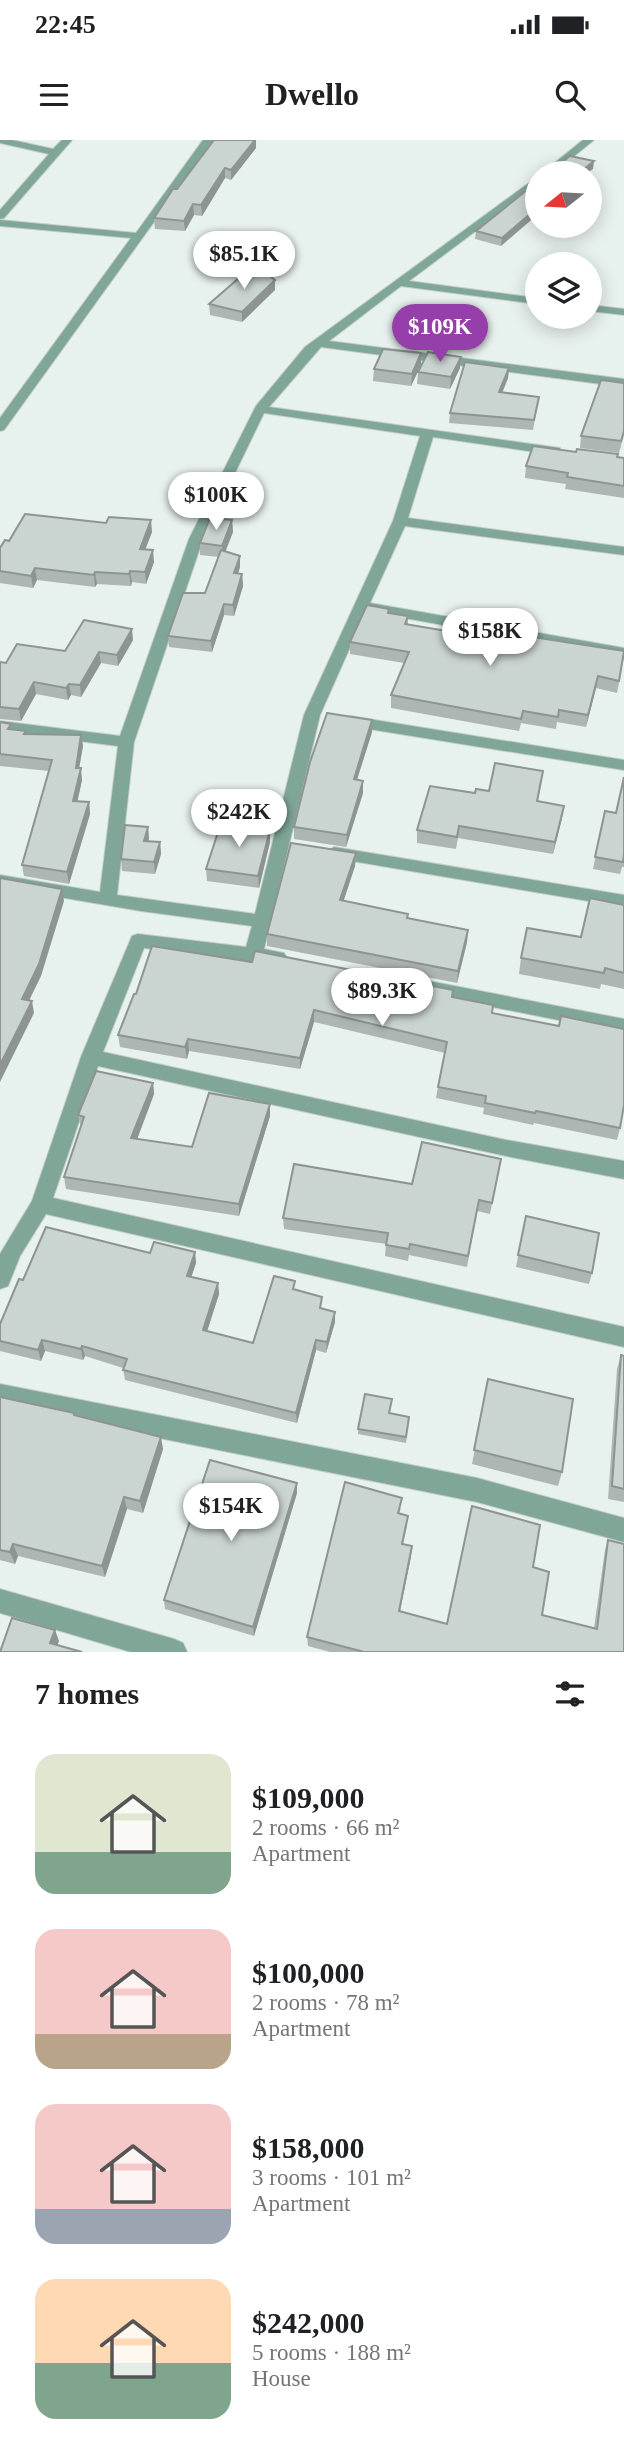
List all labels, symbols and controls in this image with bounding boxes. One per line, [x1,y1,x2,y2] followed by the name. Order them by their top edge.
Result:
[35,10,96,39] text: 22:45
[35,76,73,114] icon: menu
[265,76,359,112] text: Dwello
[551,76,589,114] icon: search
[525,161,602,238] north arrow
[525,161,602,329] map controls
[187,232,301,291] pin: $85.1K
[209,241,279,266] text: $85.1K
[525,252,602,329] button: layers
[391,304,489,364] pin: $109K
[408,314,472,339] text: $109K
[167,472,265,532] pin: $100K
[184,482,248,507] text: $100K
[441,608,539,668] pin: $158K
[458,618,522,643] text: $158K
[190,790,288,849] pin: $242K
[207,799,271,824] text: $242K
[325,968,439,1028] pin: $89.3K
[347,978,417,1003] text: $89.3K
[182,1484,280,1543] pin: $154K
[199,1493,263,1518] text: $154K
[551,1675,589,1713] icon: filters
[35,1677,139,1710] text: 7 homes
[252,1781,365,1814] text: $109,000
[91,1782,175,1866] icon: home
[252,1815,399,1840] text: 2 rooms · 66 m²
[252,1841,350,1866] text: Apartment
[252,1956,365,1989] text: $100,000
[91,1957,175,2041] icon: home
[252,1990,399,2015] text: 2 rooms · 78 m²
[252,2016,350,2041] text: Apartment
[252,2131,365,2164] text: $158,000
[91,2132,175,2216] icon: home
[252,2165,411,2190] text: 3 rooms · 101 m²
[252,2191,350,2216] text: Apartment
[252,2306,365,2339] text: $242,000
[91,2307,175,2391] icon: home
[252,2340,411,2365] text: 5 rooms · 188 m²
[252,2366,311,2391] text: House

